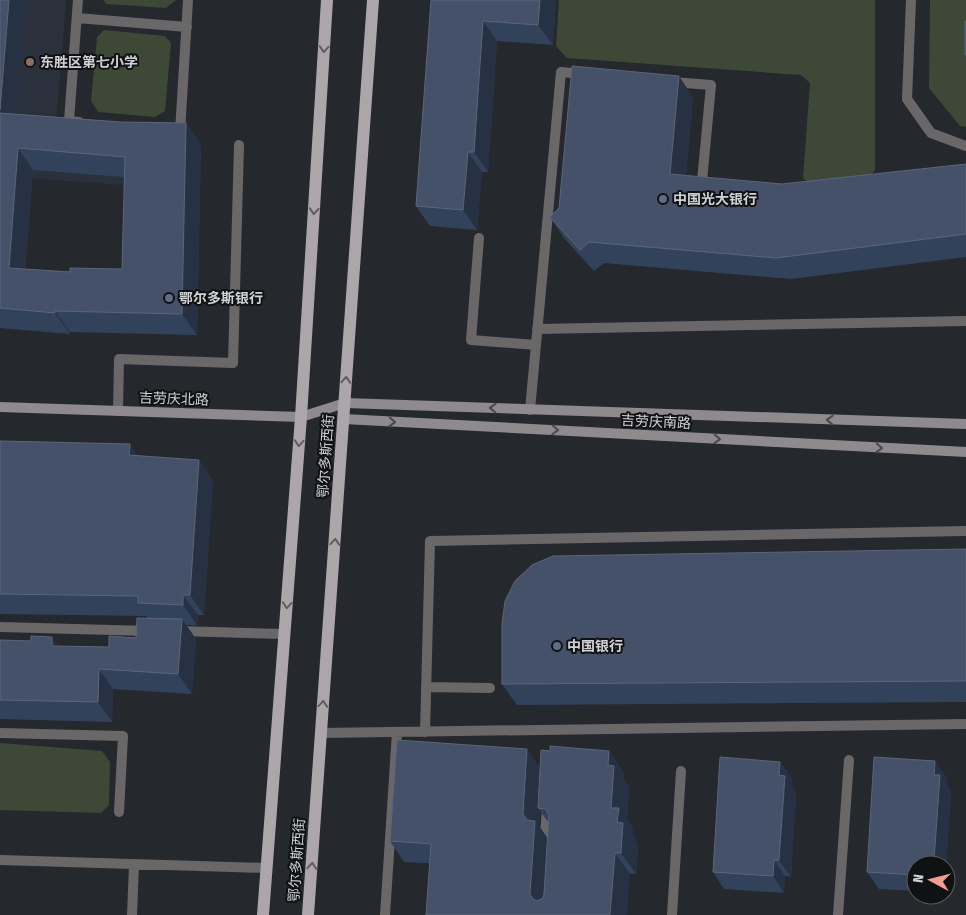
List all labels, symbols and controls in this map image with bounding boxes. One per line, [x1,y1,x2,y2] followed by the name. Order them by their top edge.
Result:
[319,45,330,53] one-way arrow
[40,54,138,71] place label: 东胜区第七小学
[24,56,36,68] marker: 东胜区第七小学
[673,191,757,208] place label: 中国光大银行
[657,193,669,205] marker: 中国光大银行
[308,207,319,215] one-way arrow
[179,290,263,307] place label: 鄂尔多斯银行
[163,292,175,304] marker: 鄂尔多斯银行
[341,376,352,384] one-way arrow
[139,389,209,409] street label: 吉劳庆北路
[488,403,496,414] one-way arrow
[621,412,691,432] street label: 吉劳庆南路
[315,414,337,498] street label: 鄂尔多斯西街
[826,414,834,425] one-way arrow
[389,416,397,427] one-way arrow
[551,425,559,436] one-way arrow
[714,434,721,444] one-way arrow
[293,439,304,447] one-way arrow
[875,442,883,453] one-way arrow
[329,538,340,546] one-way arrow
[281,601,292,609] one-way arrow
[567,638,623,655] place label: 中国银行
[551,640,563,652] marker: 中国银行
[318,700,329,708] one-way arrow
[286,818,308,902] street label: 鄂尔多斯西街
[906,855,956,905] north arrow
[306,862,317,870] one-way arrow
[910,873,928,884] text: N

